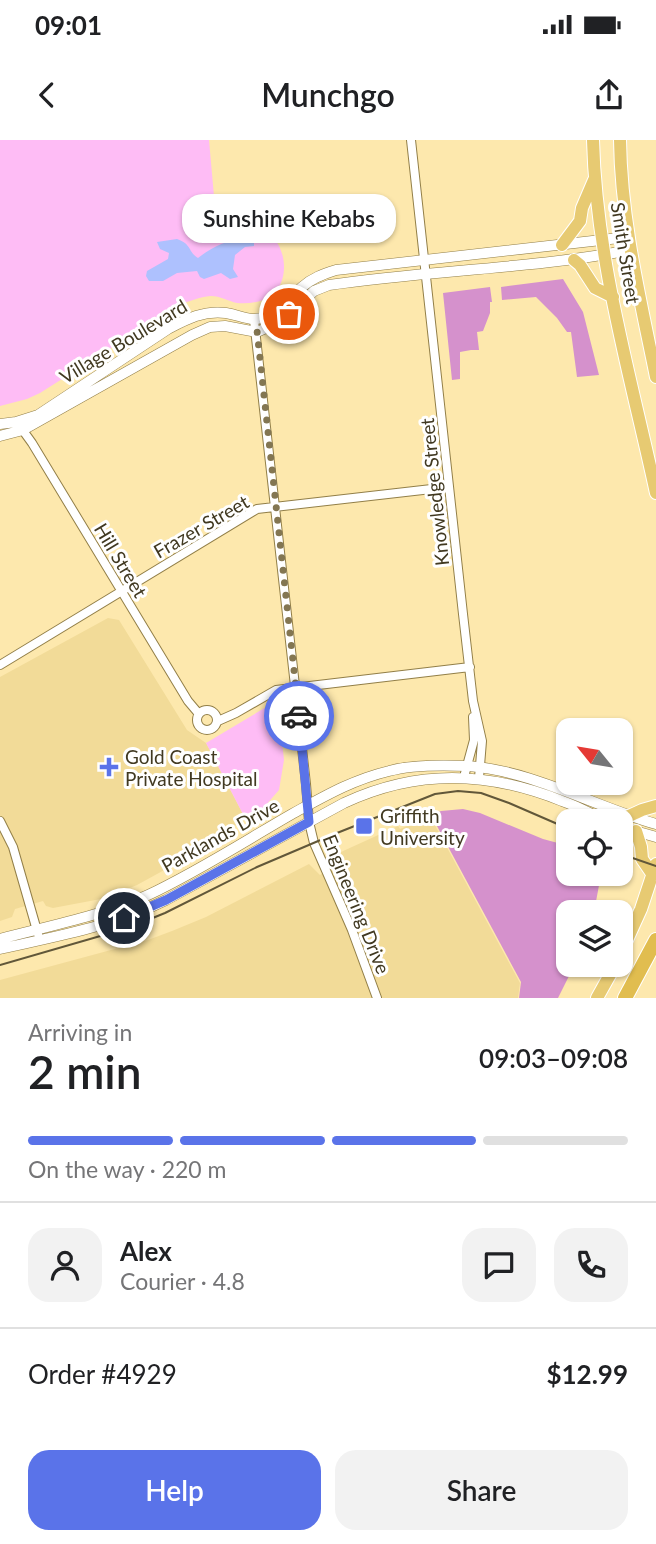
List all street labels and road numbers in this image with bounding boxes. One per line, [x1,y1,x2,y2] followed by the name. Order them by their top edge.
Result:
[607,201,645,306] street label: Smith Street
[55,294,191,388] street label: Village Boulevard
[415,417,453,567] street label: Knowledge Street
[149,489,253,562] street label: Frazer Street
[90,519,152,602] street label: Hill Street
[157,793,283,877] street label: Parklands Drive
[319,831,395,977] street label: Engineering Drive

